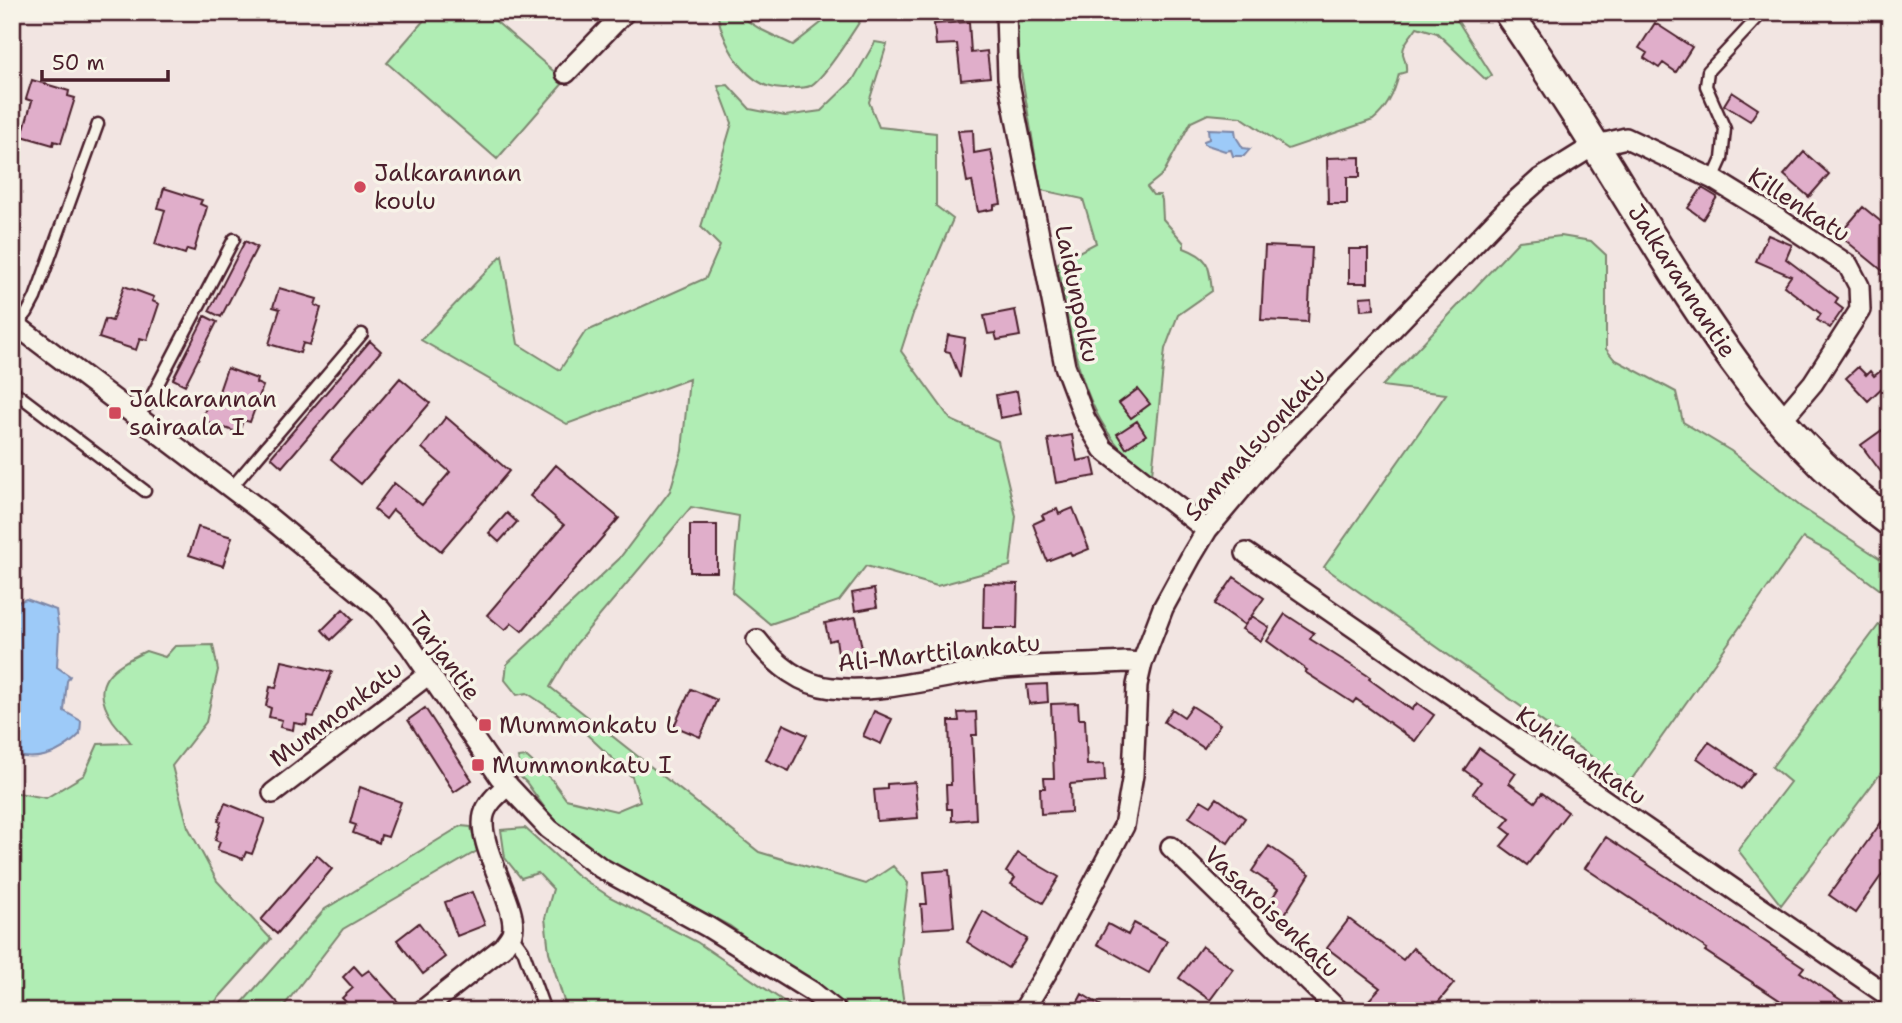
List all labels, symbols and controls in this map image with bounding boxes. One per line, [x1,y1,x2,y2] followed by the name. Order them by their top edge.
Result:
[42,38,168,82] scale bar
[52,49,105,77] text: 50 m
[374,157,522,217] place label: Jalkarannan koulu
[1742,160,1856,250] street label: Killenkatu
[352,179,368,195] marker: Jalkarannan koulu
[1620,198,1744,364] street label: Jalkarannantie
[1047,222,1107,366] street label: Laidunpolku
[1177,360,1333,528] street label: Sammalsuonkatu
[129,383,277,443] place label: Jalkarannan sairaala I
[107,405,123,421] marker: Jalkarannan sairaala I
[402,605,488,707] street label: Tarjantie
[836,626,1042,680] street label: Ali-Marttilankatu
[263,654,409,774] street label: Mummonkatu
[1509,699,1653,813] street label: Kuhilaankatu
[499,709,679,741] place label: Mummonkatu L
[477,717,493,733] marker: Mummonkatu L
[492,749,672,781] place label: Mummonkatu I
[470,757,486,773] marker: Mummonkatu I
[1197,839,1347,985] street label: Vasaroisenkatu

